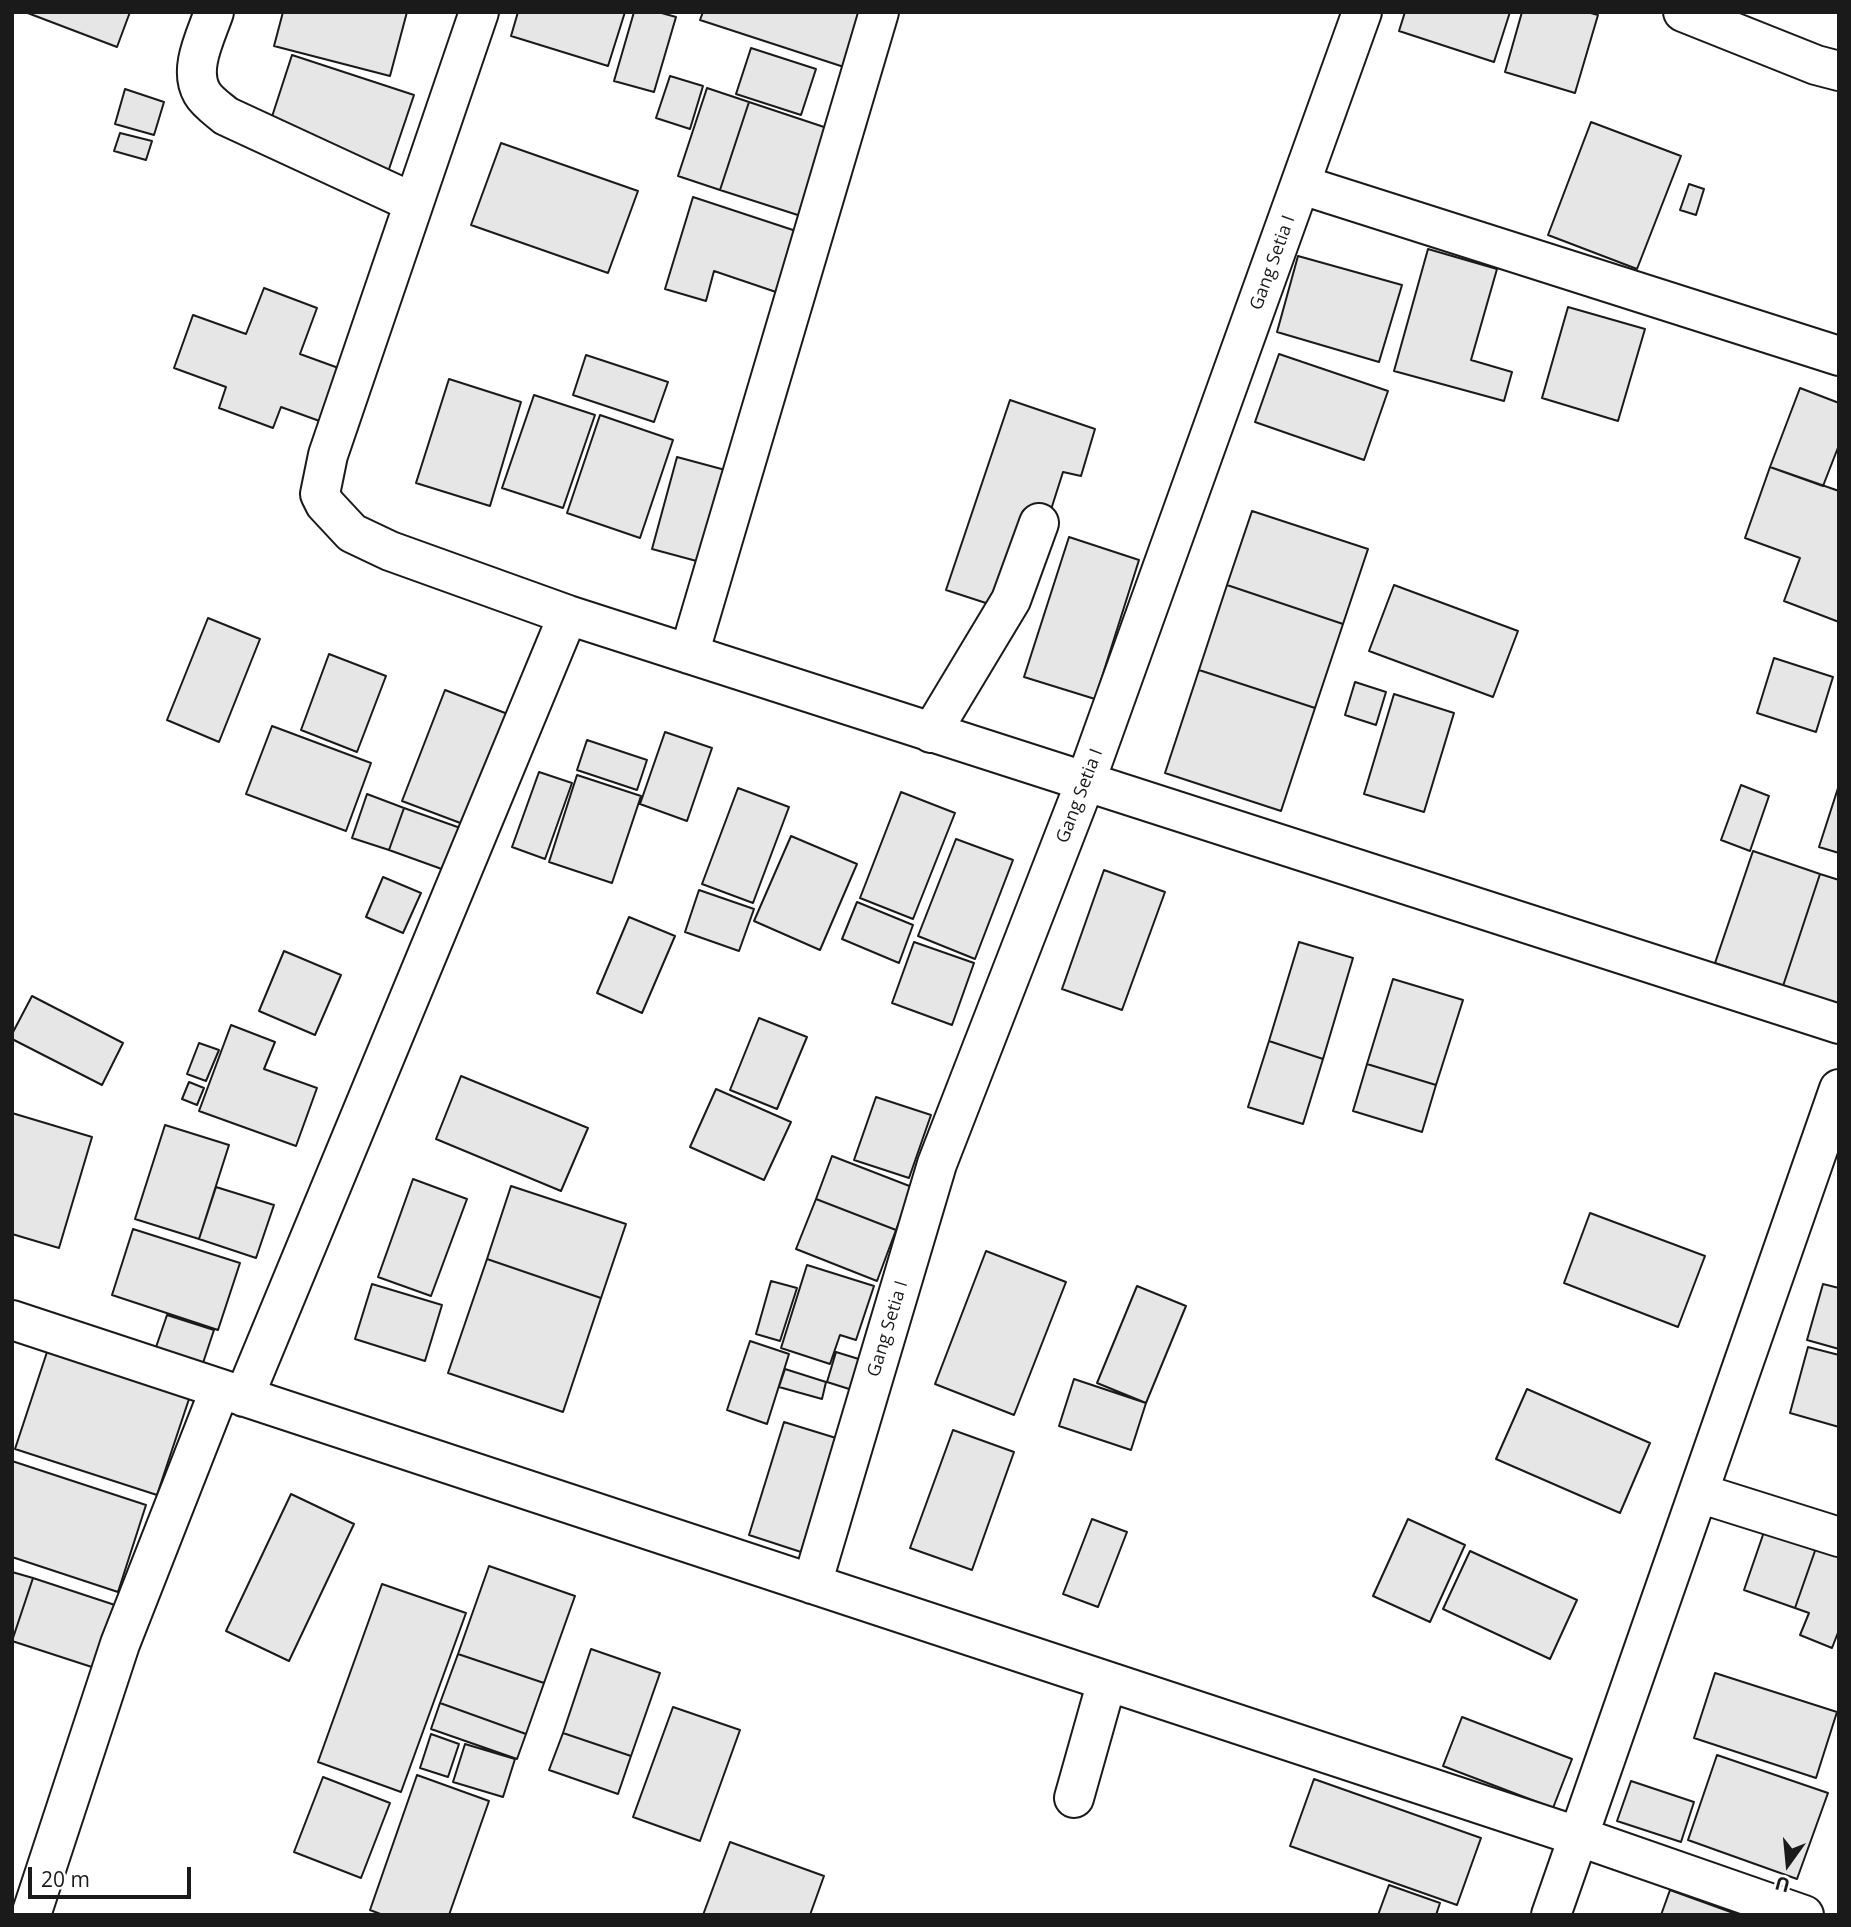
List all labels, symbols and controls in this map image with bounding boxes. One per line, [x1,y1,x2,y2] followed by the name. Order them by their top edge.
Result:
[1246,213,1300,313] street label: Gang Setia I
[1052,746,1108,846] street label: Gang Setia I
[863,1278,913,1380] street label: Gang Setia I
[1753,1829,1823,1899] north arrow
[32,1854,194,1898] scale bar
[41,1865,90,1893] text: 20 m
[1772,1870,1793,1899] text: U

